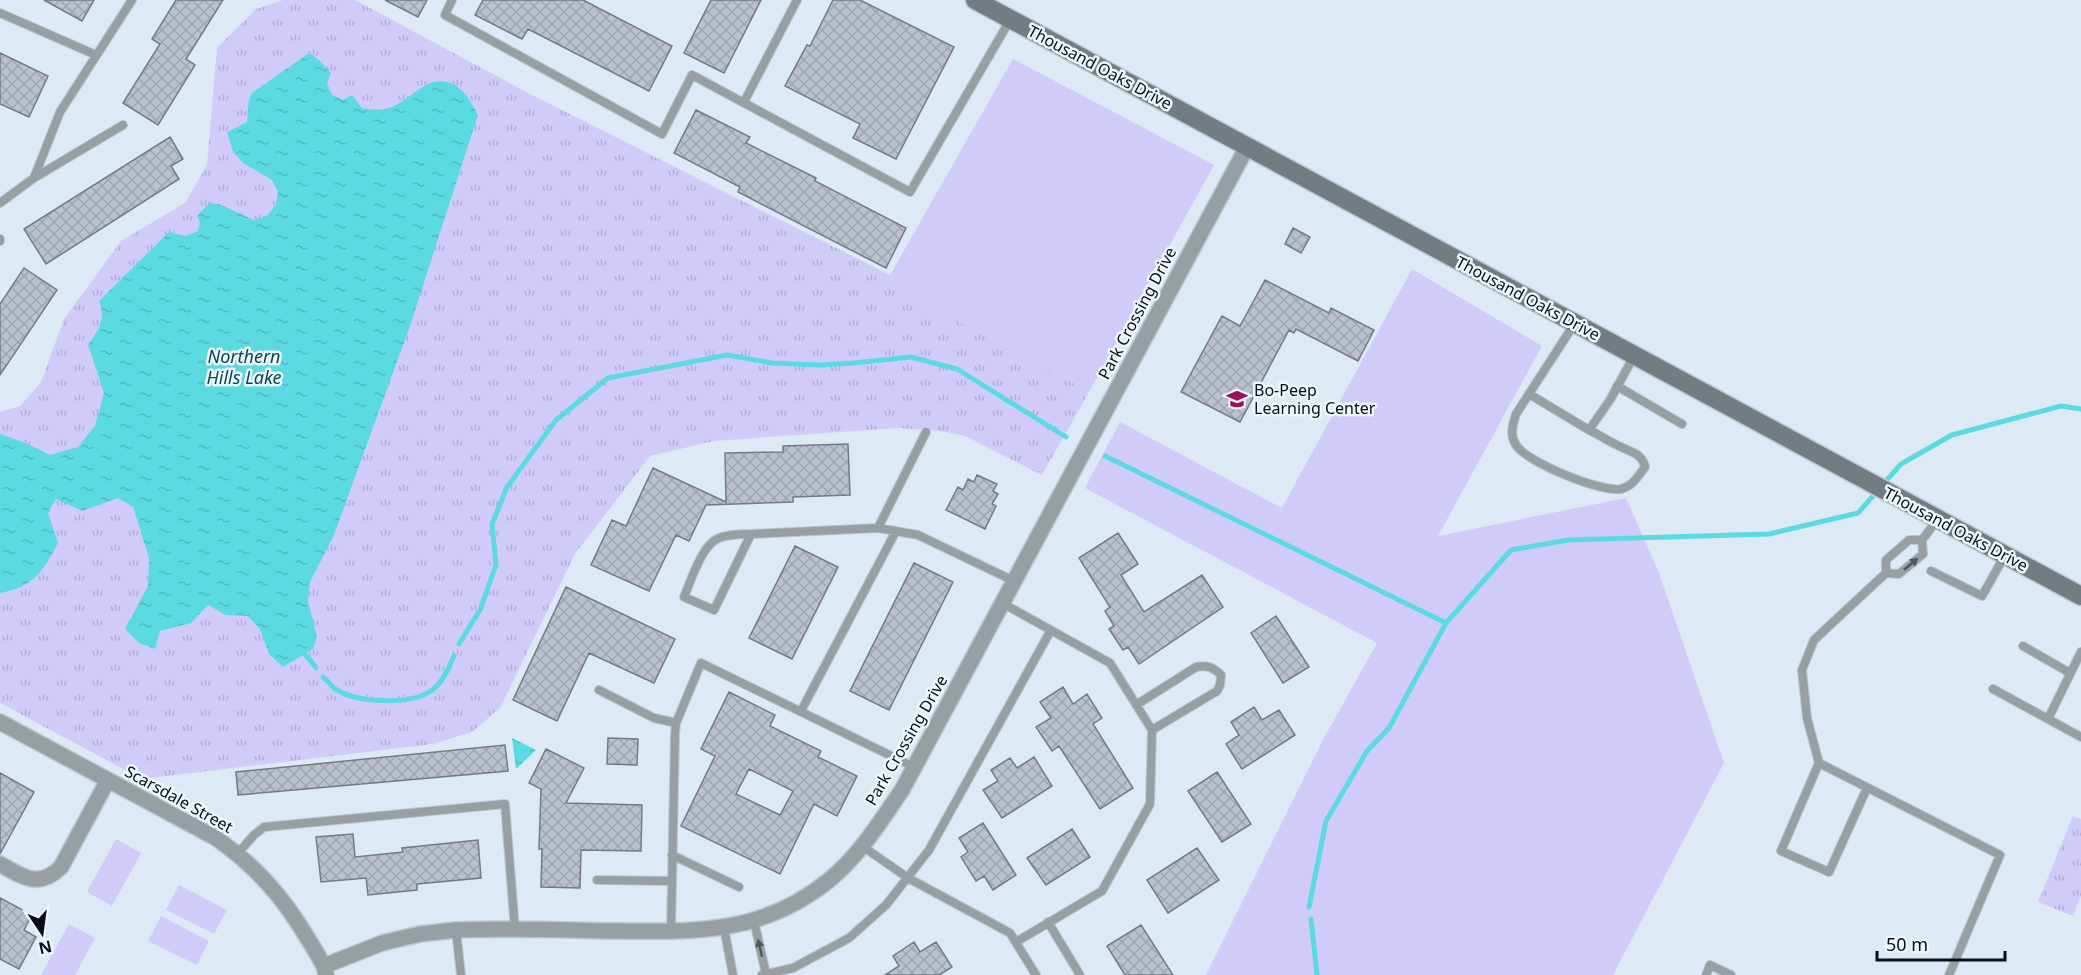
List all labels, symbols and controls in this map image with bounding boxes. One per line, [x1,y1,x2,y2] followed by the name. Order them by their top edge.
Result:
[1024,20,1176,114] street label: Thousand Oaks Drive
[1093,243,1181,383] street label: Park Crossing Drive
[1452,251,1604,345] street label: Thousand Oaks Drive
[207,344,282,389] water label: Northern Hills Lake
[1254,379,1376,419] place label: Bo-Peep Learning Center
[1225,387,1249,411] school or university icon: Bo-Peep Learning Center
[1880,482,2032,576] street label: Thousand Oaks Drive
[1904,558,1919,570] one-way arrow
[860,671,952,809] street label: Park Crossing Drive
[121,760,237,838] street label: Scarsdale Street
[12,903,72,963] north arrow
[1877,924,2004,962] scale bar
[1886,932,1928,956] text: 50 m
[37,935,54,960] text: N
[754,938,764,957] one-way arrow

